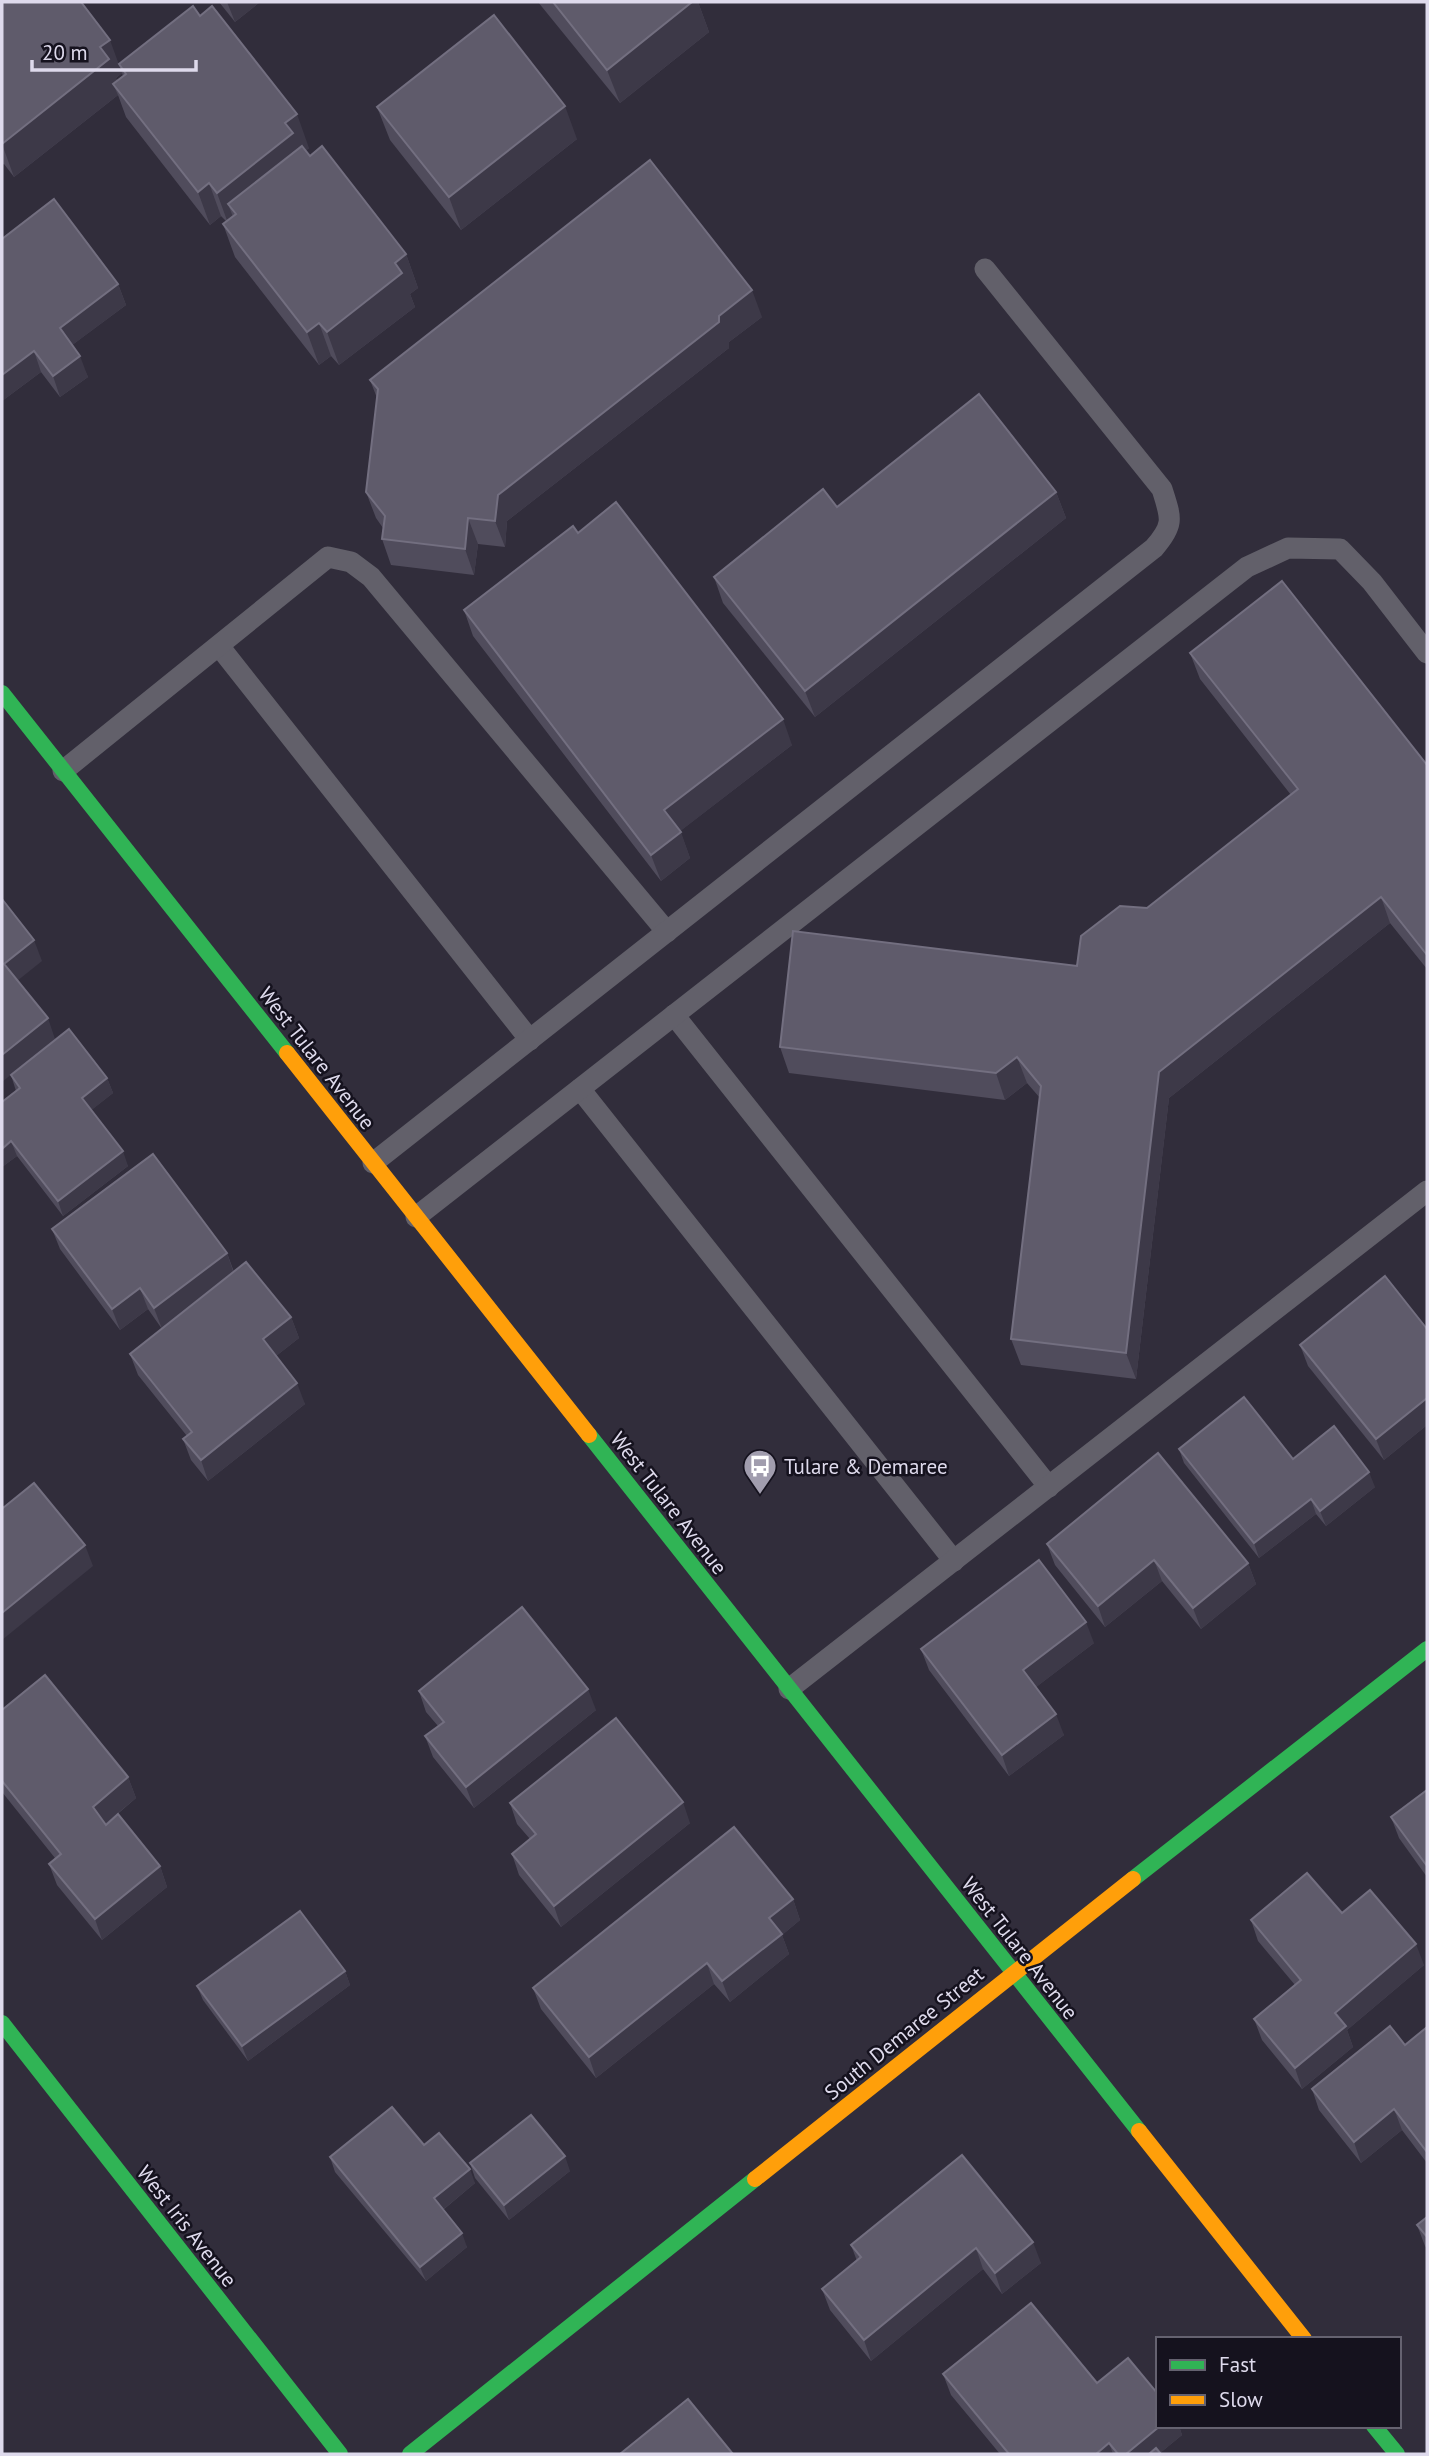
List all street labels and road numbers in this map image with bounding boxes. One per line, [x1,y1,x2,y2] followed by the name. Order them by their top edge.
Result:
[253,981,381,1135] street label: West Tulare Avenue
[605,1426,733,1580] street label: West Tulare Avenue
[956,1871,1084,2025] street label: West Tulare Avenue
[819,1960,989,2106] street label: South Demaree Street
[131,2160,243,2292] street label: West Iris Avenue

